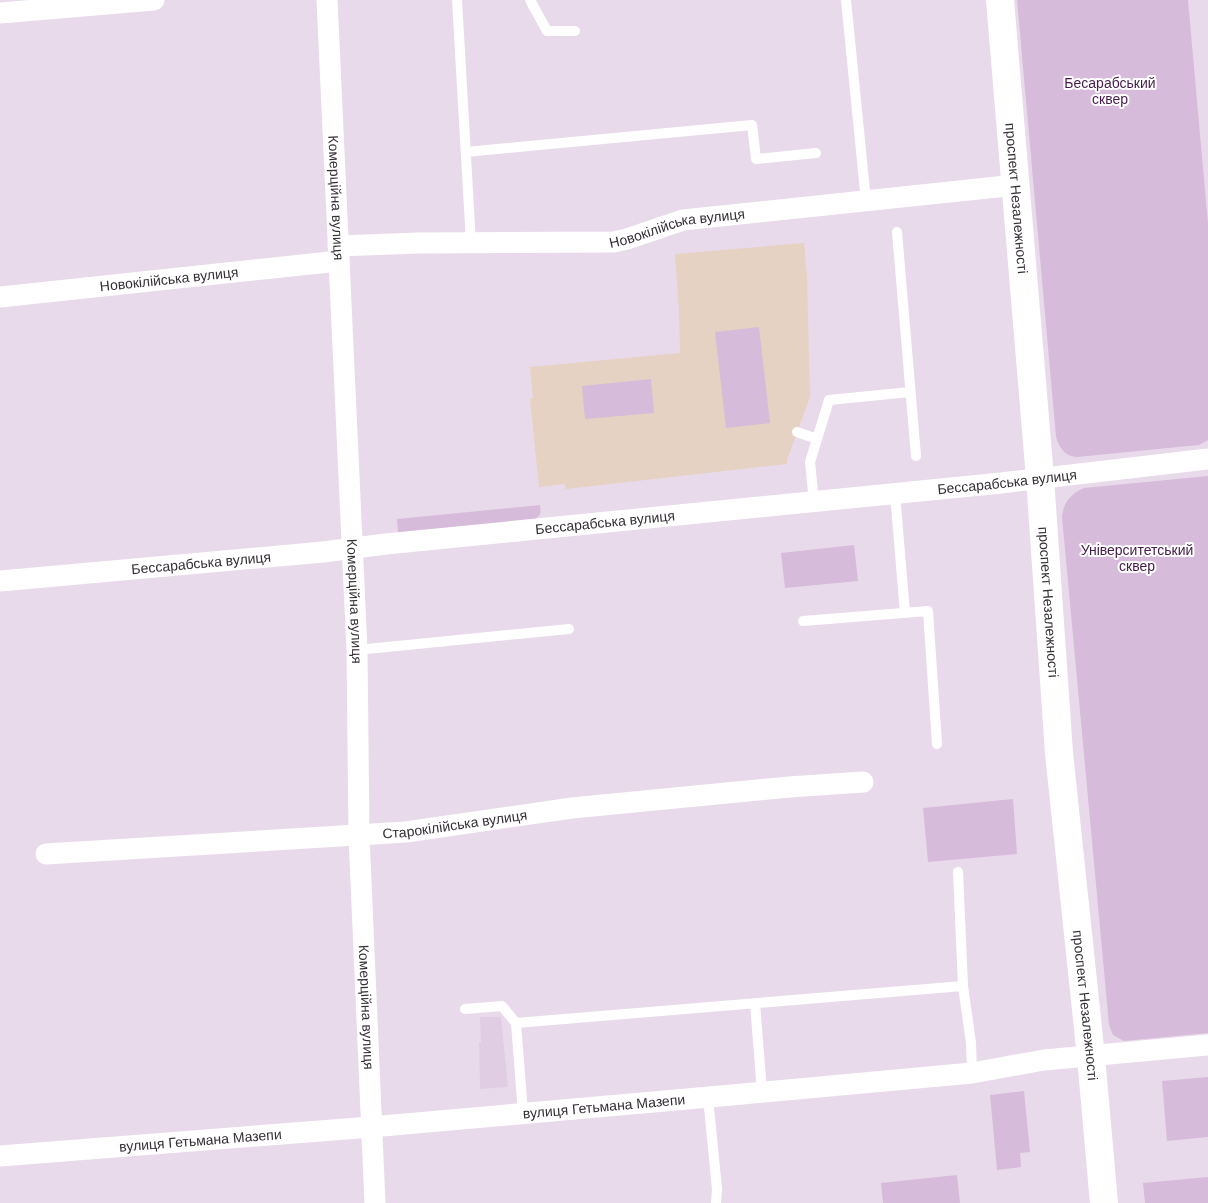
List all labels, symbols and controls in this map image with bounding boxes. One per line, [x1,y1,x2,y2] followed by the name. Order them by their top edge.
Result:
[1064,75,1156,107] park label: Бесарабський сквер
[1002,122,1031,274] street label: проспект Незалежності
[325,135,347,261] street label: Комерційна вулиця
[608,206,746,251] street label: Новокілійська вулиця
[99,264,239,294] street label: Новокілійська вулиця
[937,466,1078,497] street label: Бессарабська вулиця
[535,507,676,537] street label: Бессарабська вулиця
[1035,526,1062,678] street label: проспект Незалежності
[344,539,365,664] street label: Комерційна вулиця
[1081,542,1193,574] park label: Університетський сквер
[131,549,272,577] street label: Бессарабська вулиця
[382,807,528,841] street label: Старокілійська вулиця
[1070,929,1101,1081] street label: проспект Незалежності
[356,944,377,1070] street label: Комерційна вулиця
[522,1091,686,1122] street label: вулиця Гетьмана Мазепи
[119,1126,282,1155] street label: вулиця Гетьмана Мазепи

